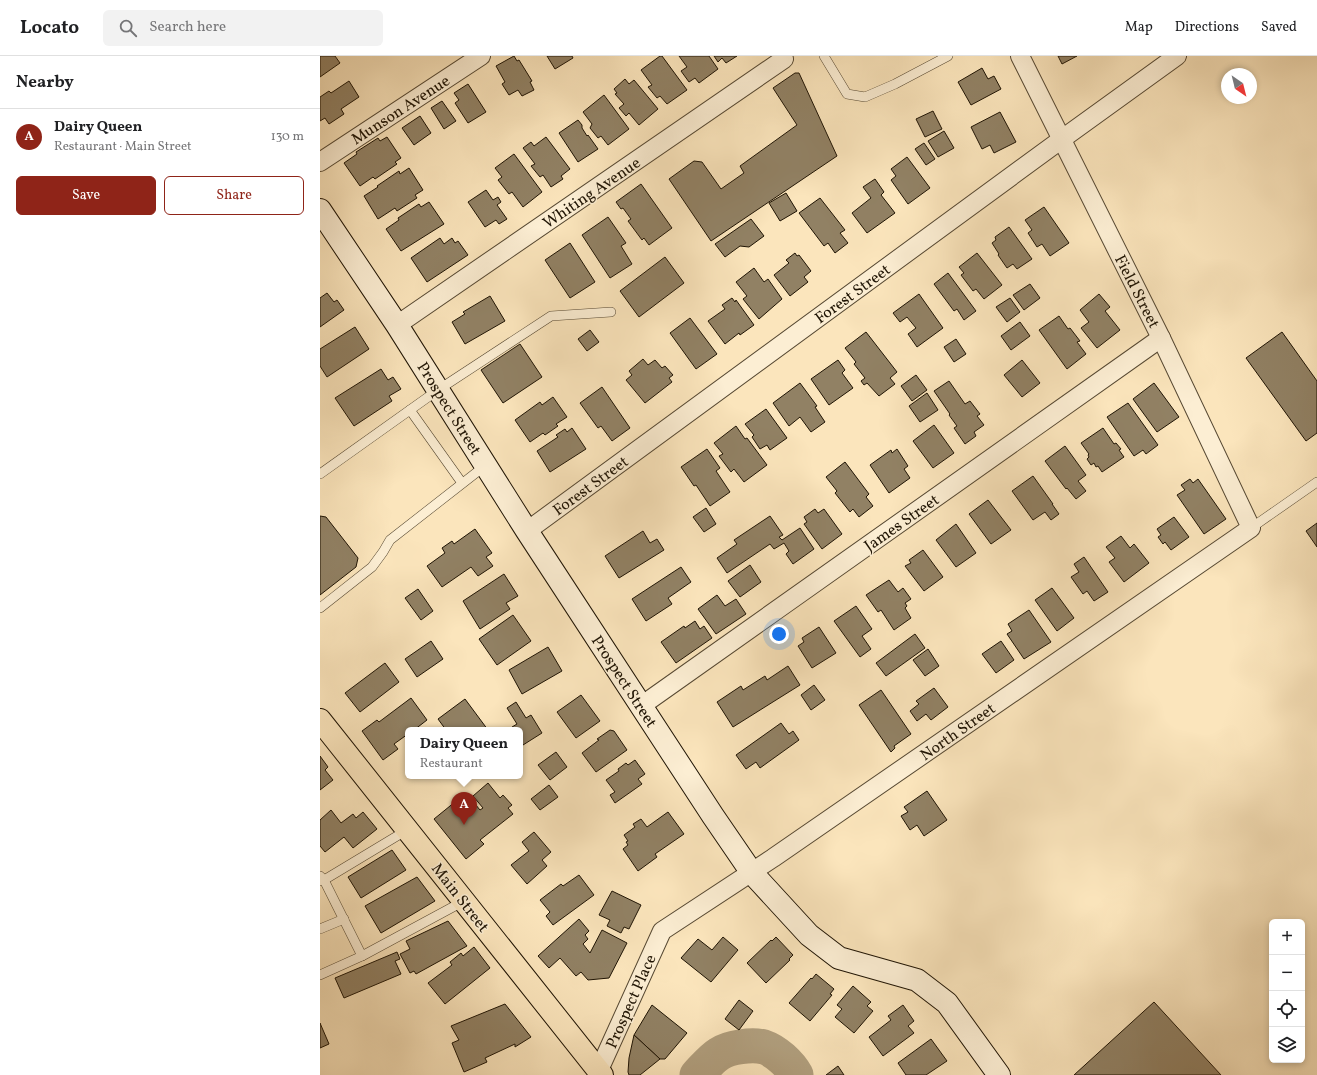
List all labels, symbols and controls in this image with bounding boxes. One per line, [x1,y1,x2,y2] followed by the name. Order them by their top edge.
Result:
[103,10,383,46] search box
[20,15,79,41] text: Locato
[117,17,139,39] icon: search
[149,17,226,38] text: Search here
[1125,18,1153,37] text: Map
[1175,18,1239,37] text: Directions
[1261,18,1297,37] text: Saved
[1221,68,1257,104] north arrow
[16,71,74,94] text: Nearby
[347,71,455,151] street label: Munson Avenue
[54,117,142,138] text: Dairy Queen
[24,128,34,146] text: A
[271,128,304,146] text: 130 m
[54,138,192,156] text: Restaurant · Main Street
[539,153,645,235] street label: Whiting Avenue
[16,176,156,215] button: Save
[164,176,304,215] button: Share
[1108,251,1164,333] street label: Field Street
[811,259,896,330] street label: Forest Street
[411,358,486,460] street label: Prospect Street
[549,451,634,522] street label: Forest Street
[860,489,944,558] street label: James Street
[769,624,789,644] your location
[585,632,662,733] street label: Prospect Street
[916,698,1001,767] street label: North Street
[405,727,523,779] popup
[420,734,508,755] text: Dairy Queen
[420,755,483,773] text: Restaurant
[451,792,477,825] pin: A
[425,859,494,938] street label: Main Street
[1269,919,1305,1063] map controls
[1269,919,1305,955] button: +
[601,951,662,1052] street label: Prospect Place
[1269,955,1305,991] button: −
[1269,991,1305,1027] button: locate
[1269,1027,1305,1063] button: layers

